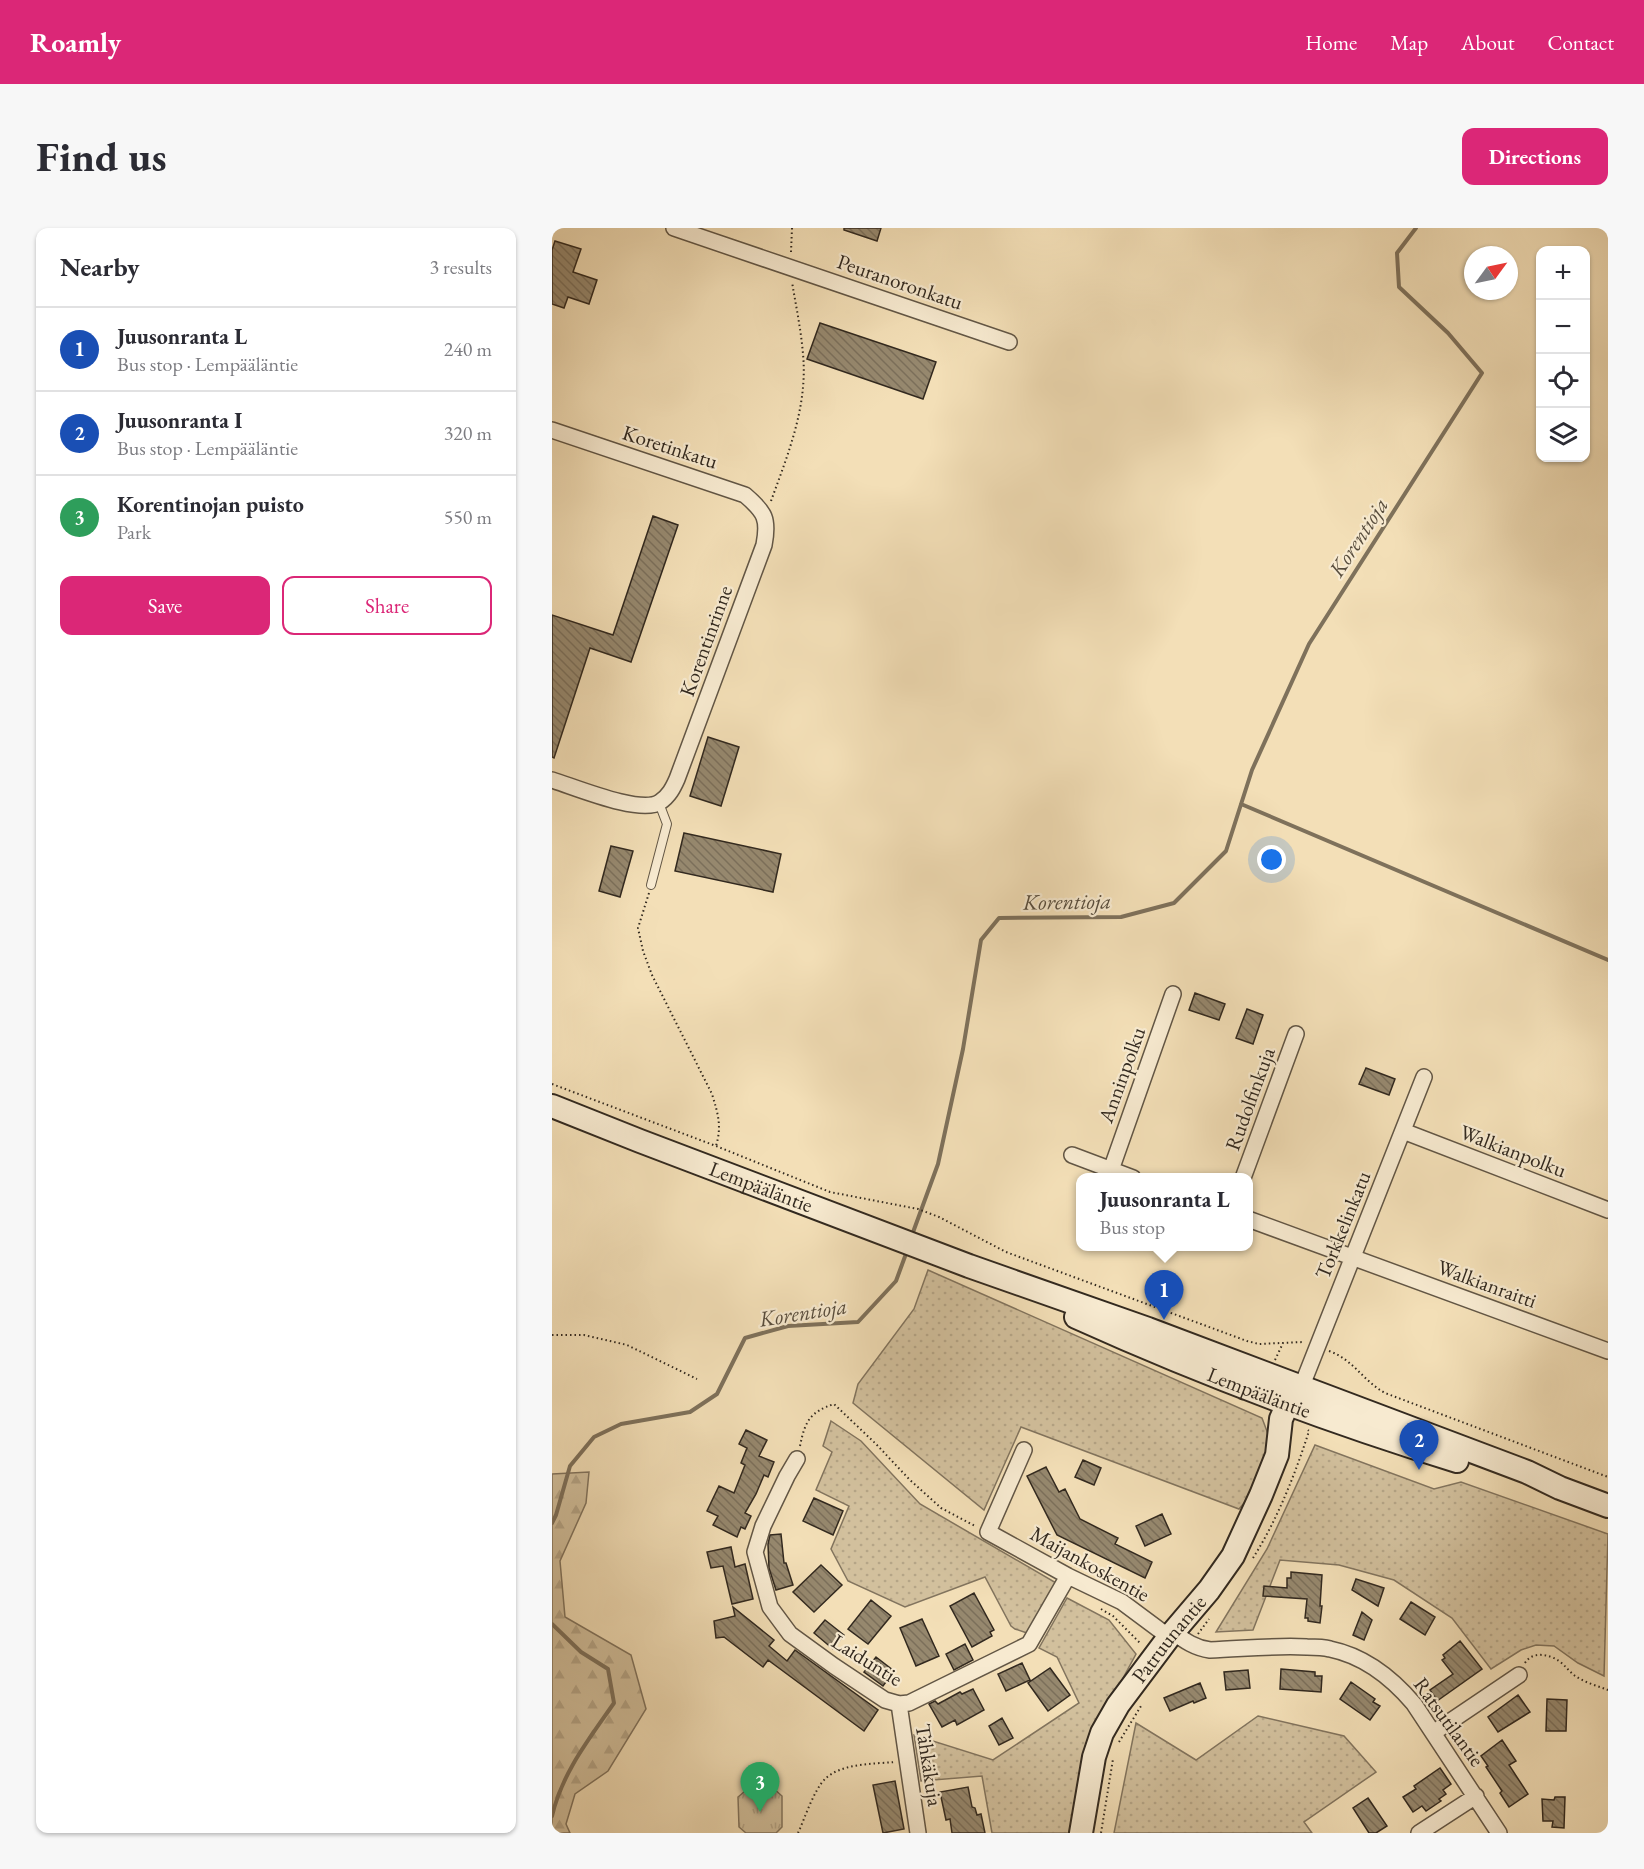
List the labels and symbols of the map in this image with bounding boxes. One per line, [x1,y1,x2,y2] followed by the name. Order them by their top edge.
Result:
[1464,246,1518,300] north arrow
[834,247,967,316] street label: Peuranoronkatu
[619,418,721,475] street label: Koretinkatu
[1322,492,1395,583] water label: Korentioja
[673,582,738,700] street label: Korentinrinne
[1257,845,1286,874] your location
[1022,886,1111,917] water label: Korentioja
[1091,1023,1151,1127] street label: Anninpolku
[1218,1043,1281,1154] street label: Rudolfinkuja
[1456,1118,1570,1183] street label: Walkianpolku
[705,1155,817,1218] street label: Lempääläntie
[1309,1167,1376,1283] street label: Torkkelinkatu
[1434,1253,1541,1314] street label: Walkianraitti
[1144,1270,1184,1320] pin: 1
[756,1291,849,1334] water label: Korentioja
[1203,1360,1315,1424] street label: Lempääläntie
[1400,1420,1438,1470] pin: 2
[1026,1520,1155,1607] street label: Maijankoskentie
[1125,1589,1212,1688] street label: Patruunantie
[827,1627,908,1692] street label: Laiduntie
[1408,1672,1491,1772] street label: Ratsutilantie
[910,1722,949,1809] street label: Tähkäkuja
[740,1762,780,1812] pin: 3

